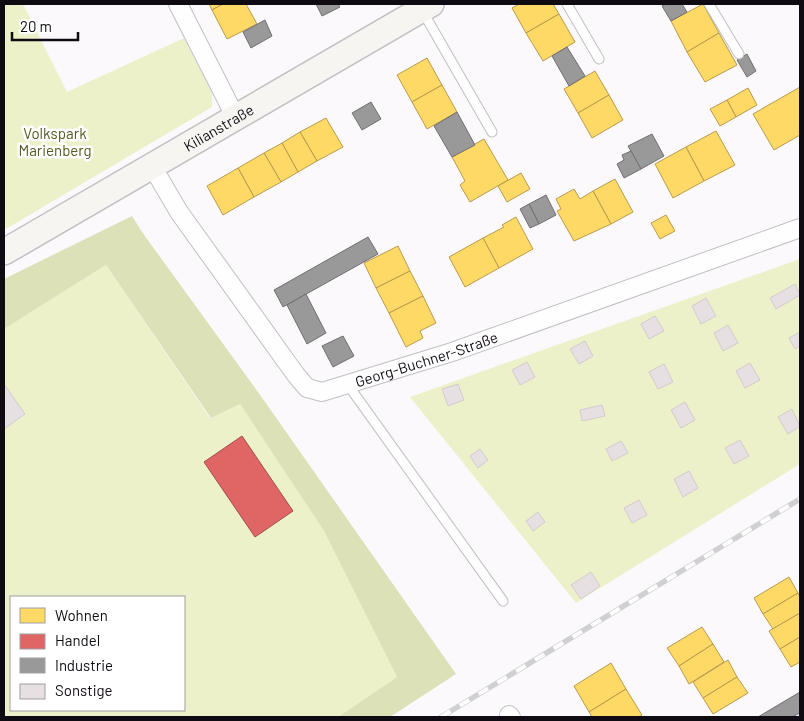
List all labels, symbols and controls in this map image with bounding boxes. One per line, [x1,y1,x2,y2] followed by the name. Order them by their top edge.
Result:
[12,10,79,42] scale bar
[20,17,52,35] text: 20 m
[180,100,257,155] street label: Kilianstraße
[18,124,92,159] park label: Volkspark Marienberg
[353,327,500,390] street label: Georg-Buchner-Straße
[10,596,185,711] legend
[55,606,108,624] text: Wohnen
[55,631,100,649] text: Handel
[55,656,113,674] text: Industrie
[55,681,113,699] text: Sonstige

